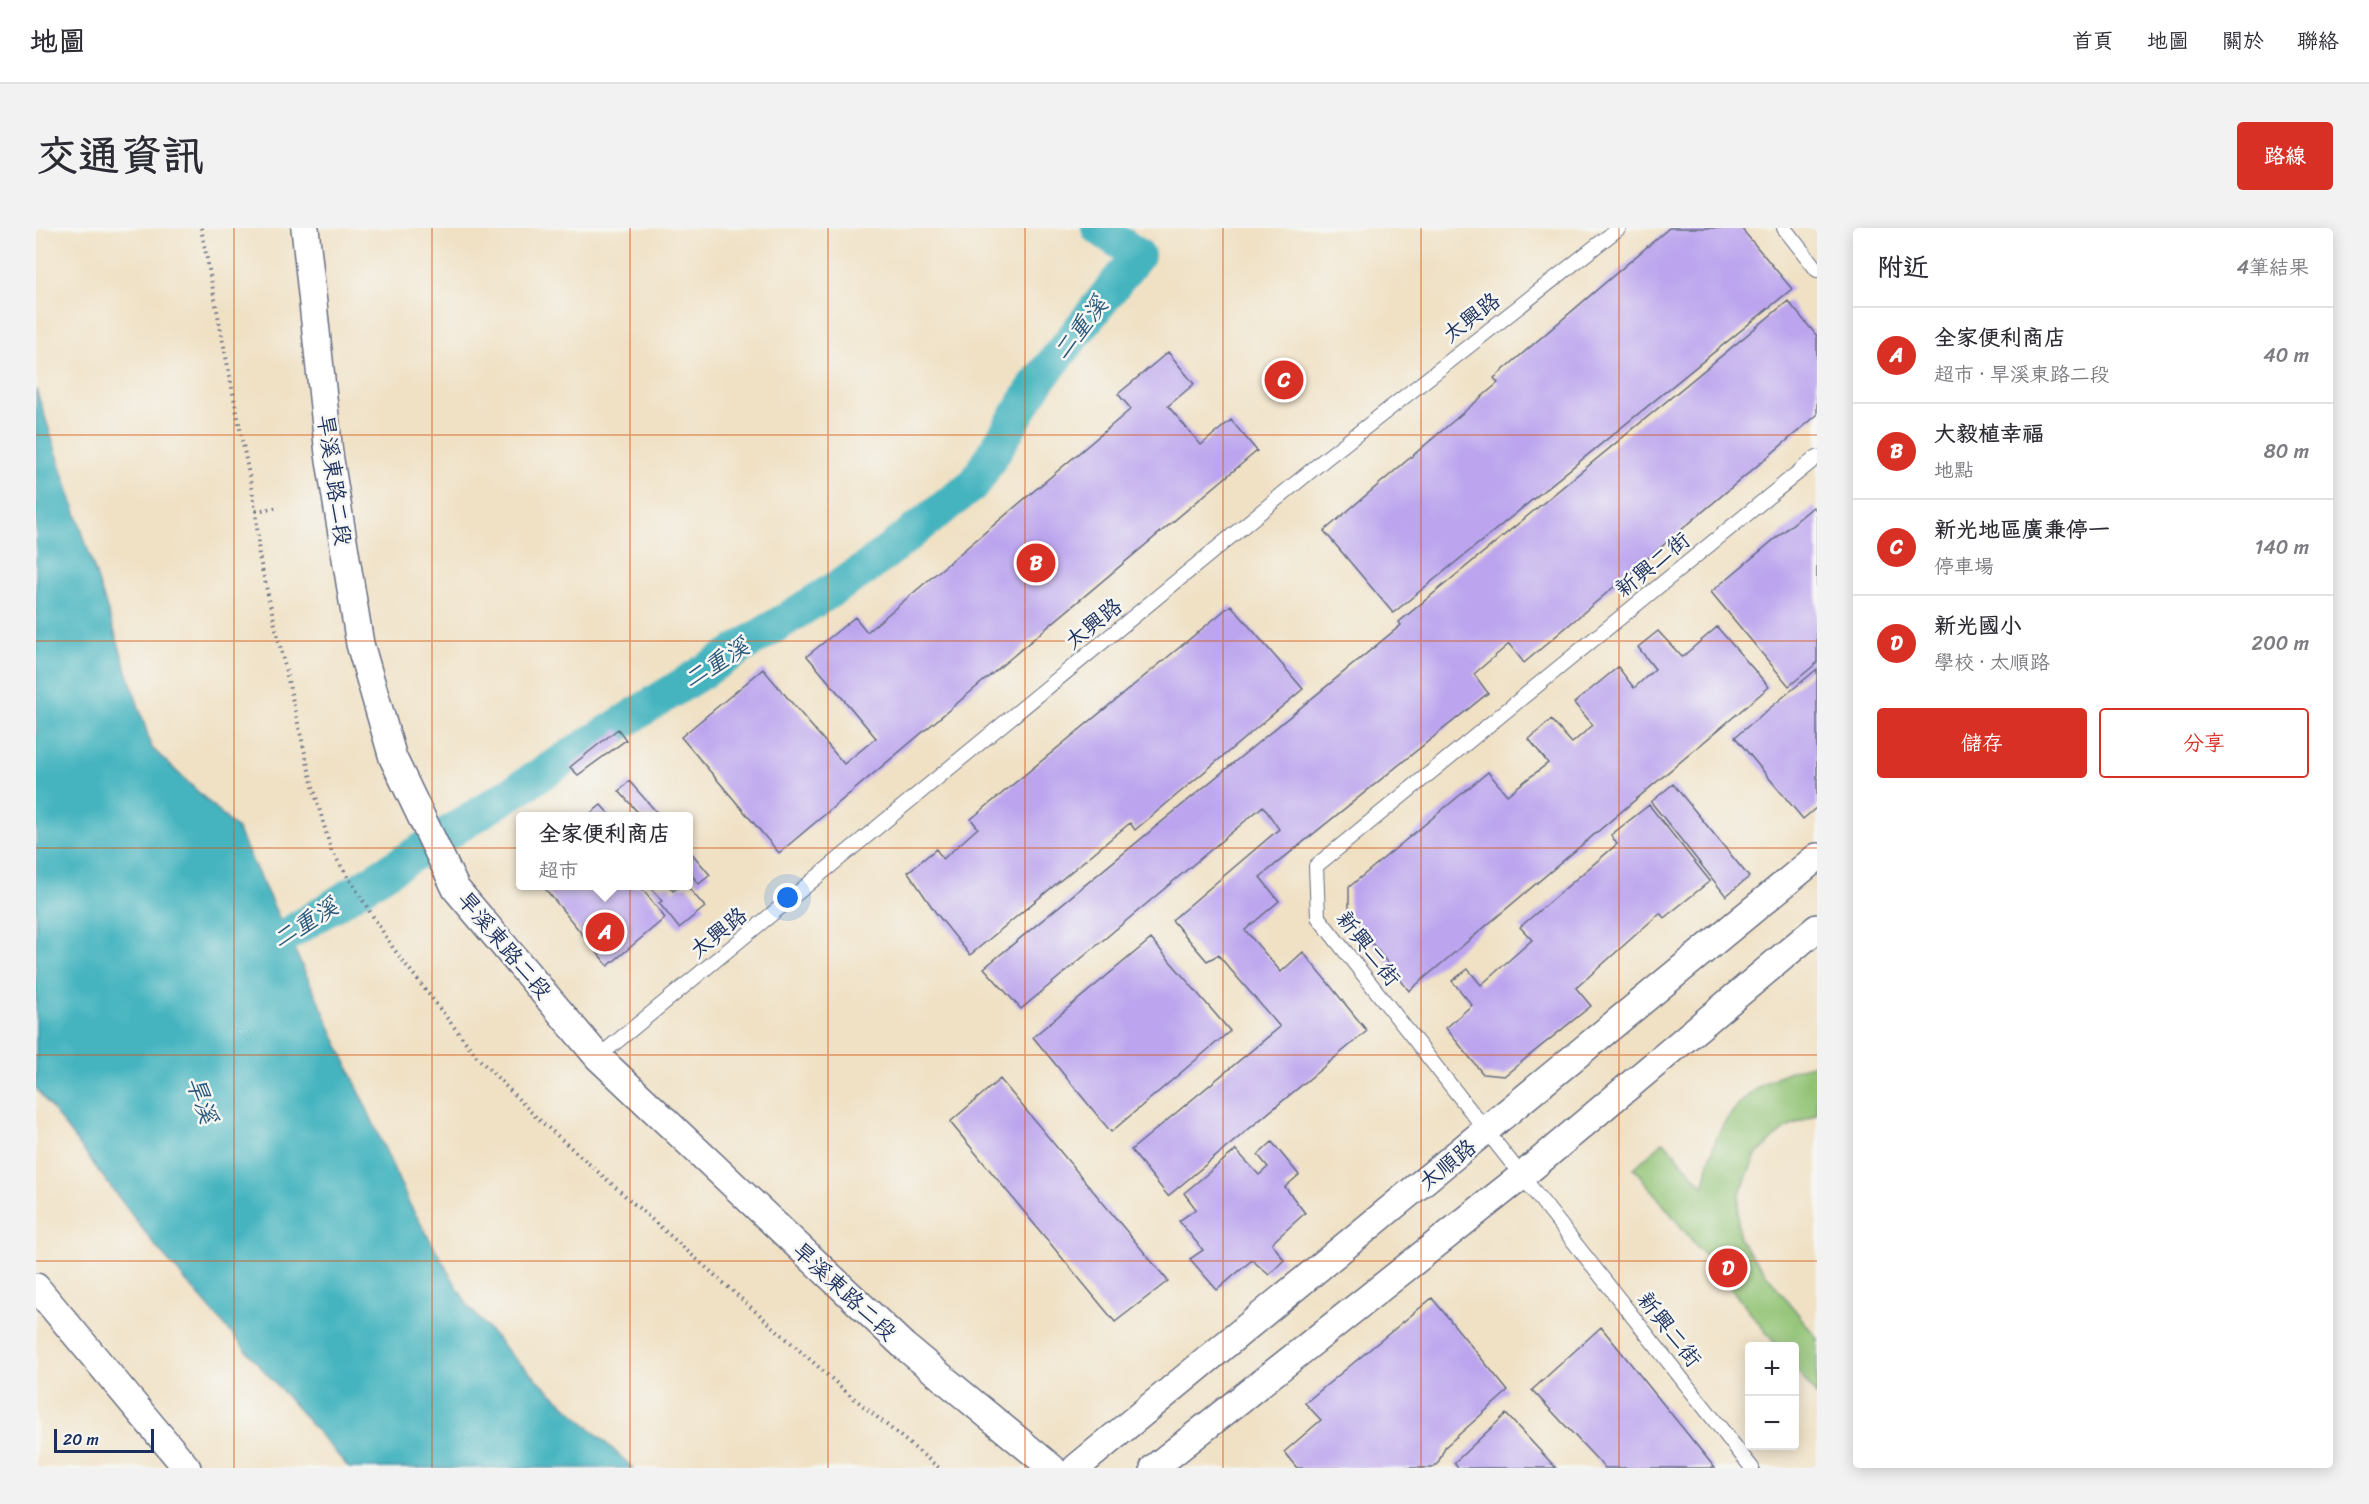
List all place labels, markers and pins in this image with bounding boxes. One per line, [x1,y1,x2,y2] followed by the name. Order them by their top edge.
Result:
[1264,358,1304,402] pin: C
[1016,540,1056,586] pin: B
[586,910,624,954] pin: A
[1708,1246,1748,1290] pin: D

